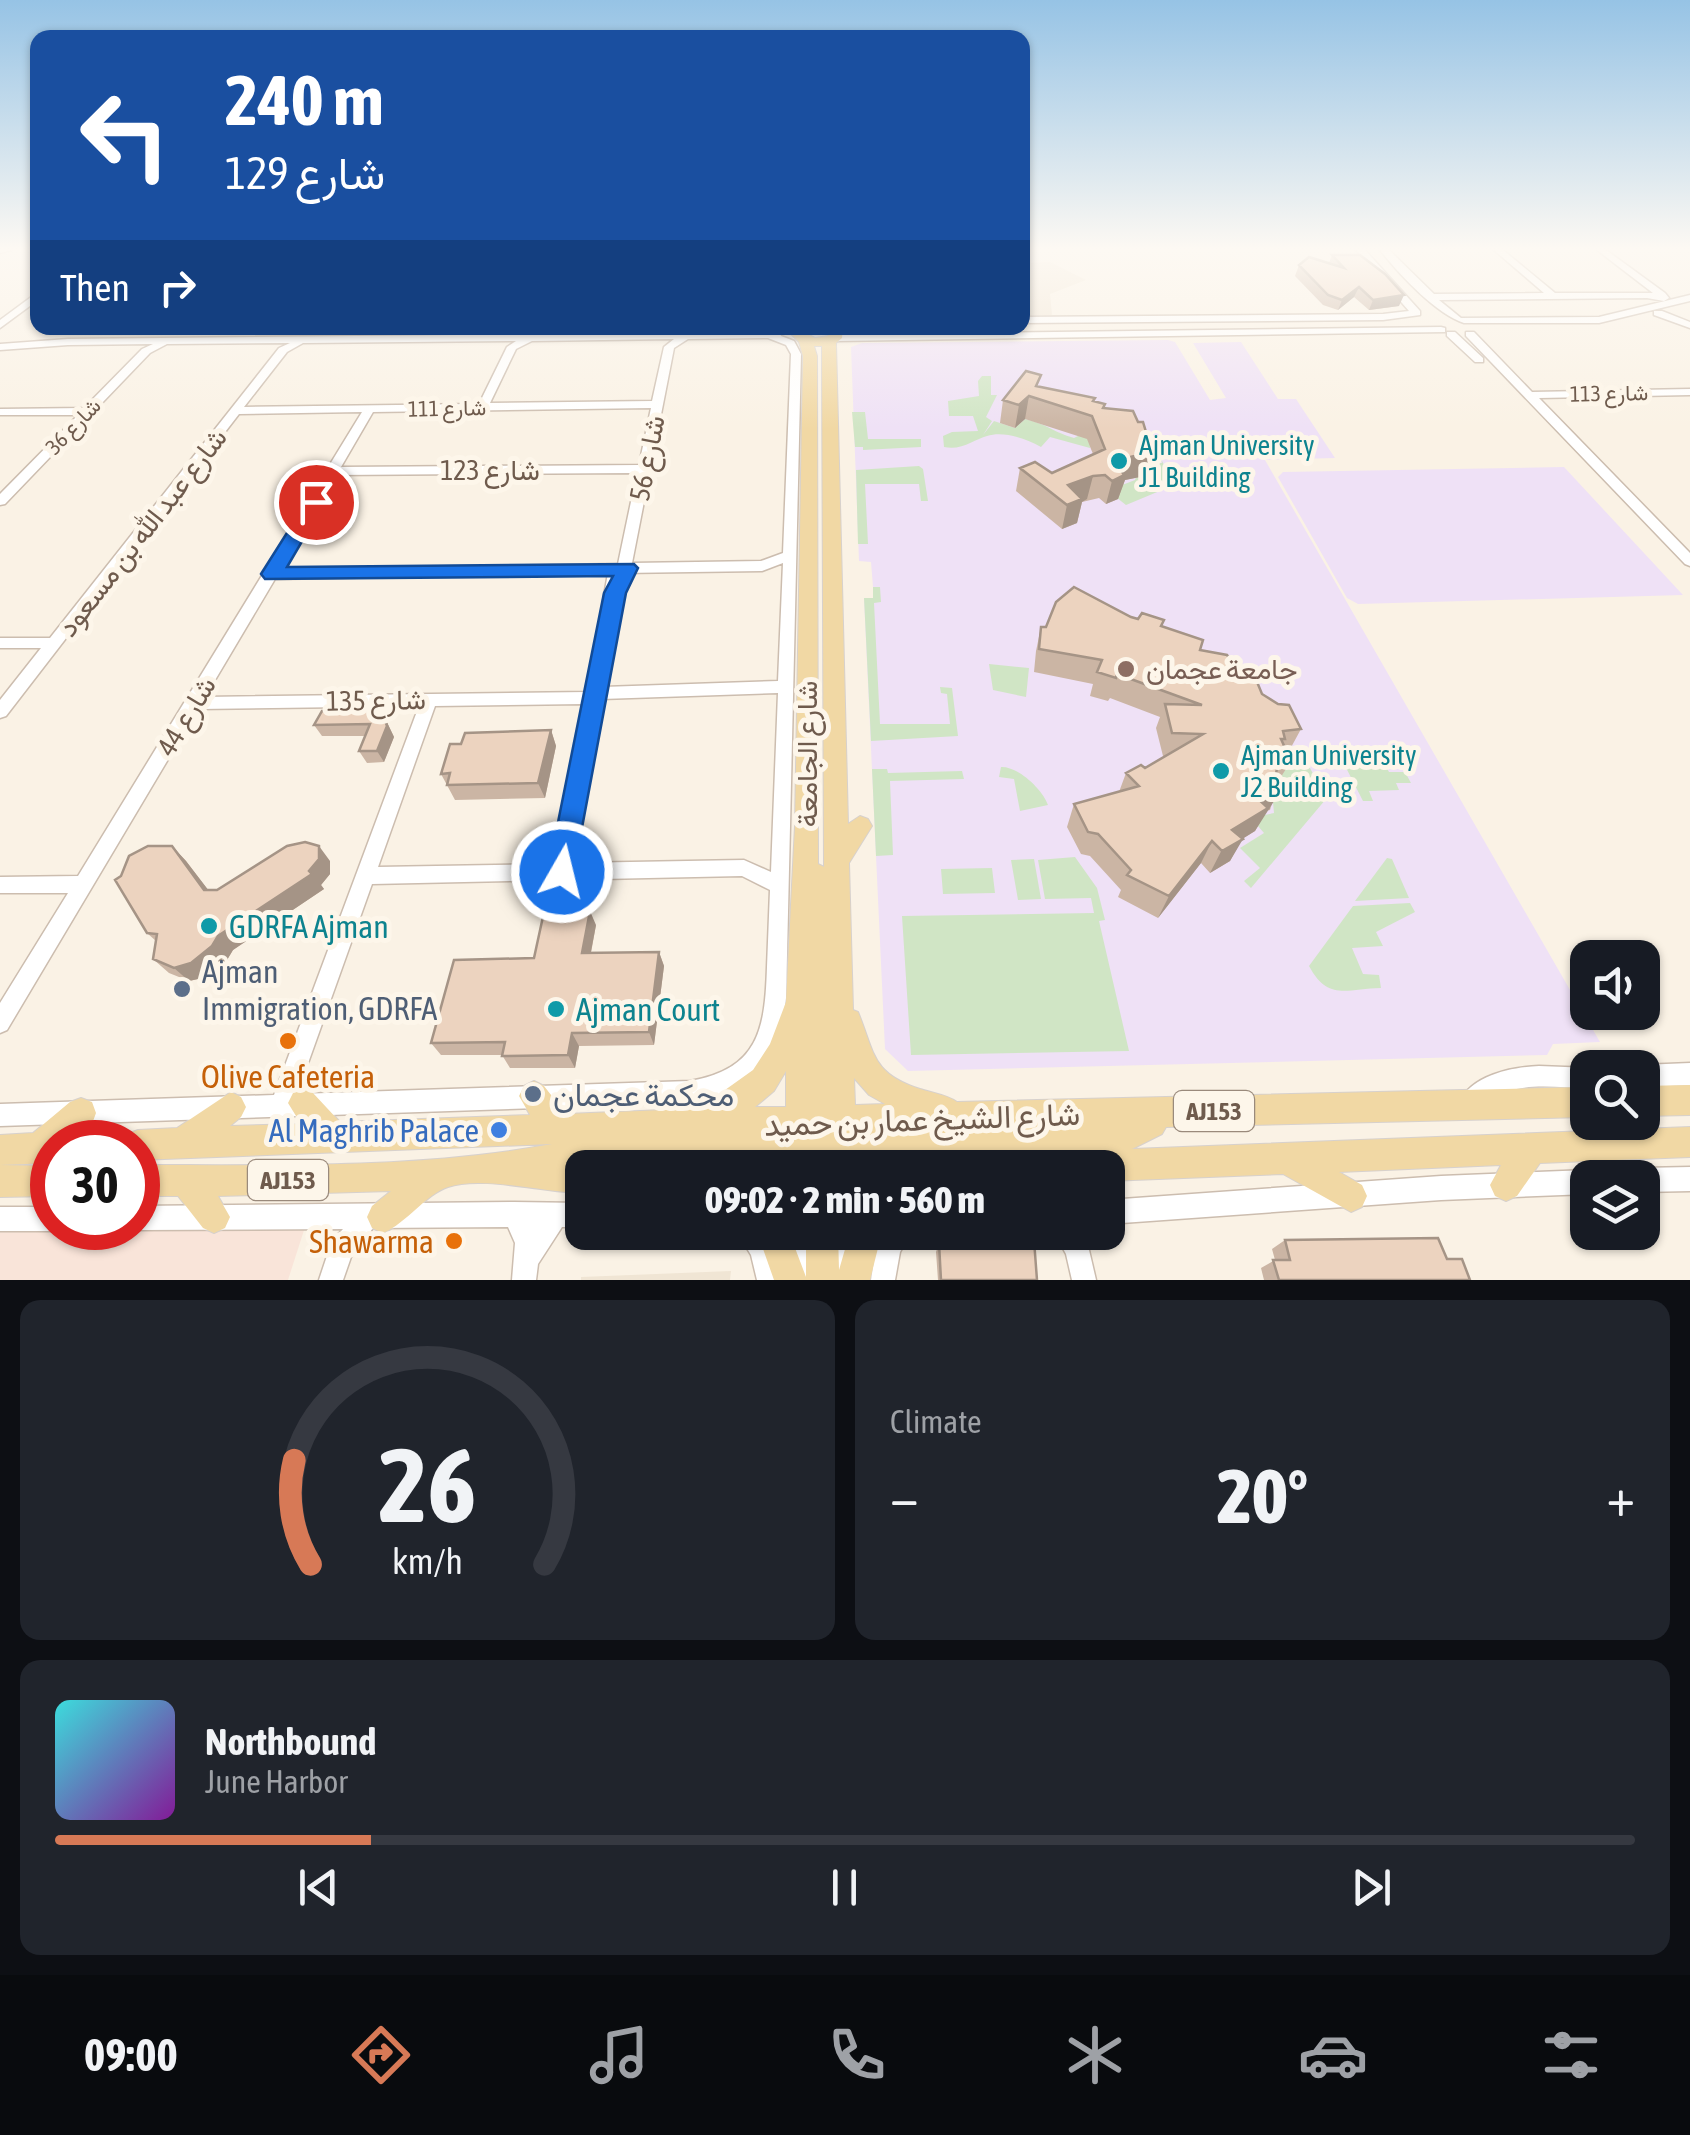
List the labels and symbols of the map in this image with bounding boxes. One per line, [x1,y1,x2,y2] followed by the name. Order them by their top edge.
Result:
[1570,379,1648,409] street label: شارع 113
[40,393,107,461] street label: شارع 36
[408,394,486,424] street label: شارع 111
[623,412,674,504] street label: شارع 56
[51,422,235,644] street label: شارع عبد الله بن مسعود
[1139,429,1314,493] place label: Ajman University J1 Building
[1108,450,1130,472] marker: Ajman University J1 Building
[440,454,540,489] street label: شارع 123
[274,460,359,545] pin
[1146,653,1297,686] place label: جامعة عجمان
[1115,658,1137,680] marker: جامعة عجمان
[150,671,225,763] street label: شارع 44
[791,681,826,827] street label: شارع الجامعة
[326,683,426,720] street label: شارع 135
[1241,739,1416,803] place label: Ajman University J2 Building
[1210,760,1232,782] marker: Ajman University J2 Building
[510,820,614,924] position arrow
[229,908,389,945] place label: GDRFA Ajman
[198,915,220,937] marker: GDRFA Ajman
[202,953,437,1027] place label: Ajman Immigration, GDRFA
[171,978,193,1000] marker: Ajman Immigration, GDRFA
[576,991,720,1028] place label: Ajman Court
[545,998,567,1020] marker: Ajman Court
[277,1030,299,1052] marker: Olive Cafeteria
[201,1058,375,1095] place label: Olive Cafeteria
[553,1076,734,1113] place label: محكمة عجمان
[522,1083,544,1105] marker: محكمة عجمان
[1174,1091,1254,1131] road number: AJ153
[763,1095,1081,1147] street label: شارع الشيخ عمار بن حميد
[269,1112,479,1149] place label: Al Maghrib Palace
[488,1119,510,1141] marker: Al Maghrib Palace
[30,1120,160,1250] speed limit sign: 30
[248,1160,328,1200] road number: AJ153
[309,1223,434,1260] place label: Shawarma
[443,1230,465,1252] marker: Shawarma

